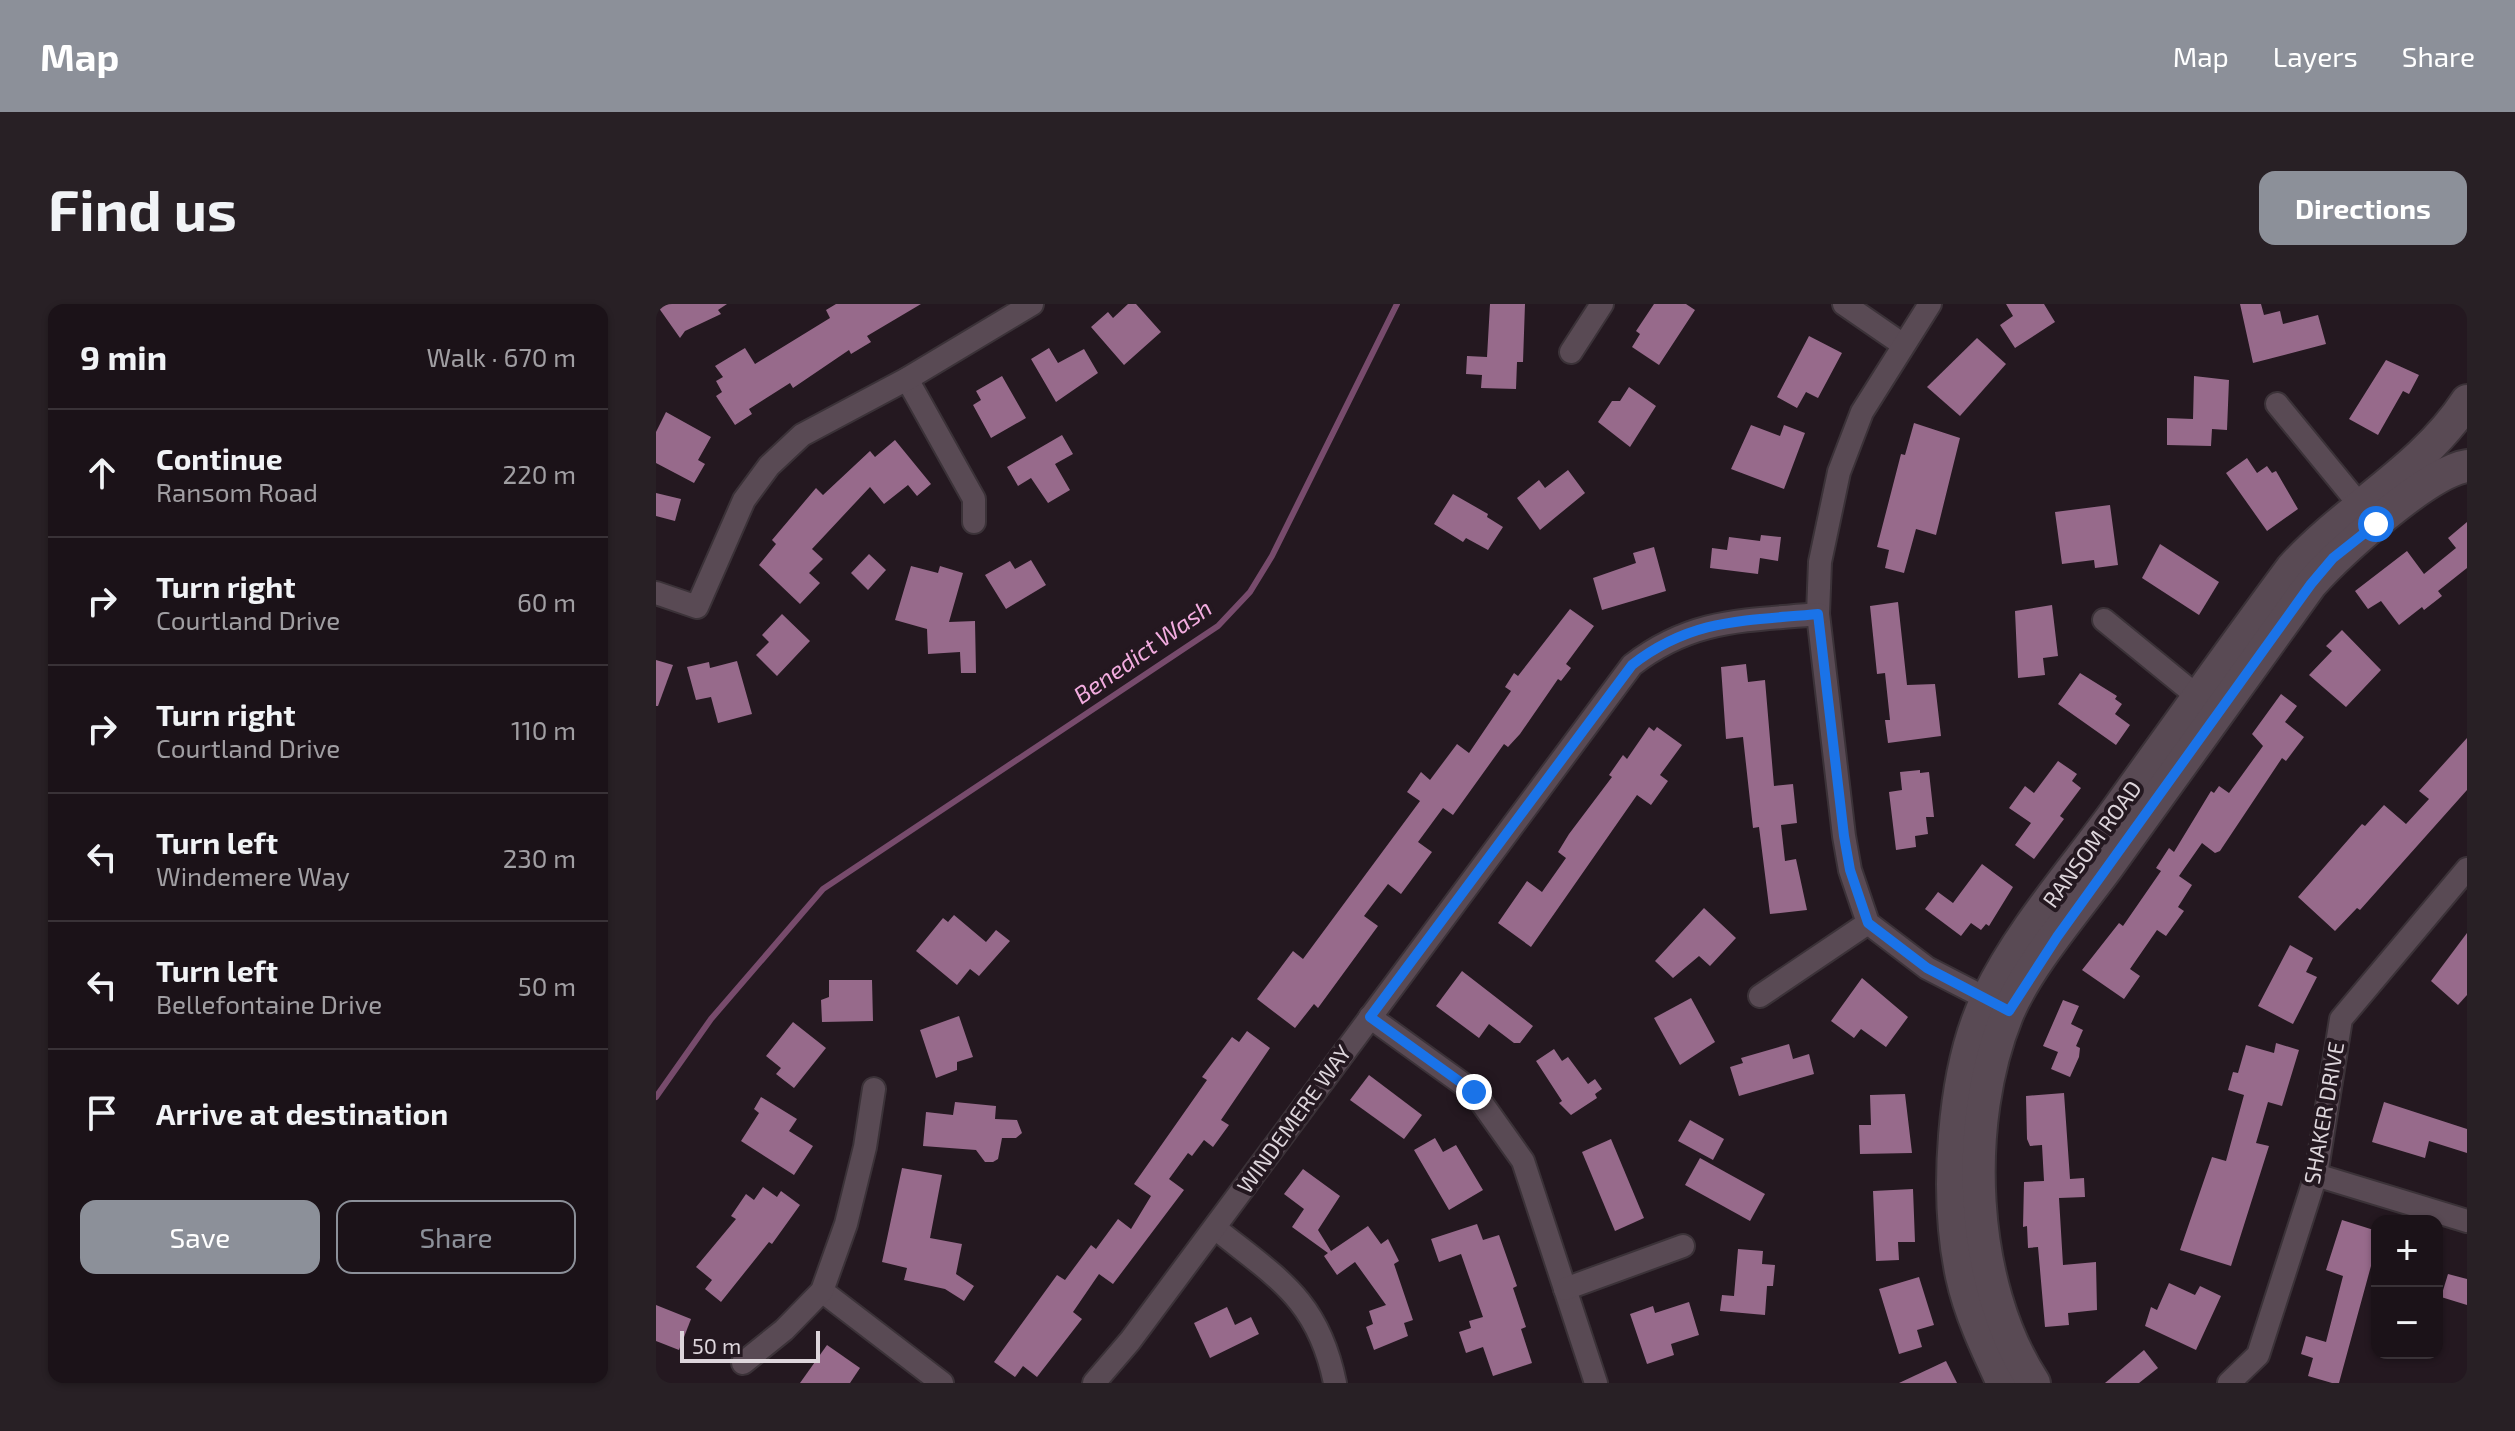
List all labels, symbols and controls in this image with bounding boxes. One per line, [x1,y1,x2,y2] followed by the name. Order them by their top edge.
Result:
[40,33,119,79] text: Map
[2173,39,2229,73] text: Map
[2273,39,2358,73] text: Layers
[2402,39,2475,73] text: Share
[2259,171,2467,245] button: Directions
[48,175,237,242] text: Find us
[80,336,167,377] text: 9 min
[427,341,576,372] text: Walk · 670 m
[156,440,283,476] text: Continue
[80,451,124,495] icon: ahead
[503,458,576,489] text: 220 m
[156,476,318,507] text: Ransom Road
[2358,506,2394,542] route start
[156,568,296,604] text: Turn right
[80,579,124,623] icon: right
[517,586,576,617] text: 60 m
[1068,593,1217,709] water label: Benedict Wash
[156,604,340,635] text: Courtland Drive
[156,696,296,732] text: Turn right
[80,707,124,751] icon: right
[511,714,576,745] text: 110 m
[156,732,340,763] text: Courtland Drive
[2036,775,2146,912] street label: RANSOM ROAD
[156,824,278,860] text: Turn left
[80,835,124,879] icon: left
[503,842,576,873] text: 230 m
[156,860,350,891] text: Windemere Way
[156,952,278,988] text: Turn left
[80,963,124,1007] icon: left
[518,970,576,1001] text: 50 m
[156,988,382,1019] text: Bellefontaine Drive
[1231,1039,1356,1197] street label: WINDEMERE WAY
[2298,1040,2348,1186] street label: SHAKER DRIVE
[1456,1074,1492,1110] route end
[80,1091,124,1135] icon: arrive
[156,1095,448,1131] text: Arrive at destination
[80,1200,320,1274] button: Save
[336,1200,576,1274] button: Share
[2371,1215,2443,1359] map controls
[2371,1215,2443,1287] button: +
[2371,1287,2443,1359] button: −
[680,1327,820,1363] scale bar
[692,1332,741,1358] text: 50 m

